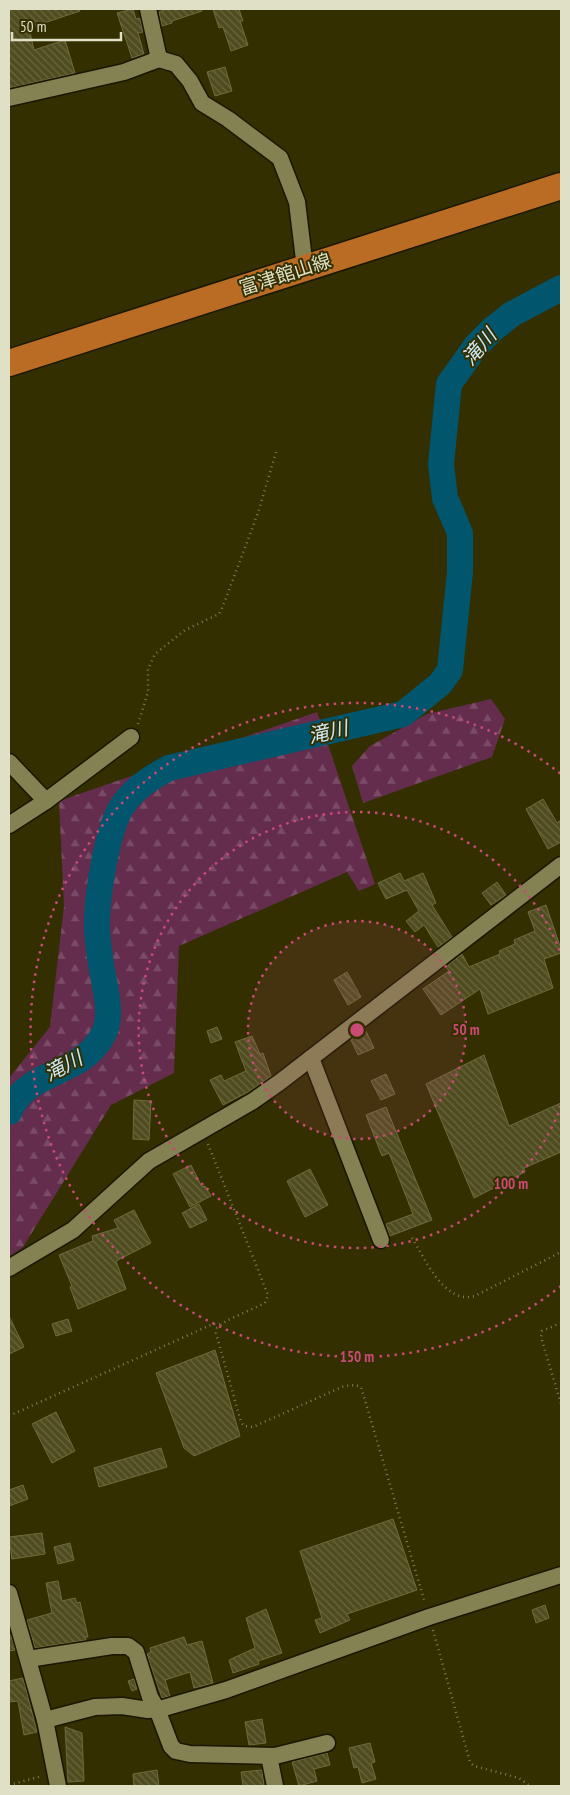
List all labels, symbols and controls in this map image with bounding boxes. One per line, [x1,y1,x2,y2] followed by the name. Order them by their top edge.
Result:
[12,10,121,42] scale bar
[20,17,46,36] text: 50 m
[236,248,334,300] street label: 富津館山線
[456,322,503,371] water label: 滝川
[306,714,352,749] water label: 滝川
[452,1020,480,1039] text: 50 m
[348,1021,366,1039] centre of rings
[39,1044,89,1087] water label: 滝川
[494,1174,528,1193] text: 100 m
[340,1347,374,1366] text: 150 m

